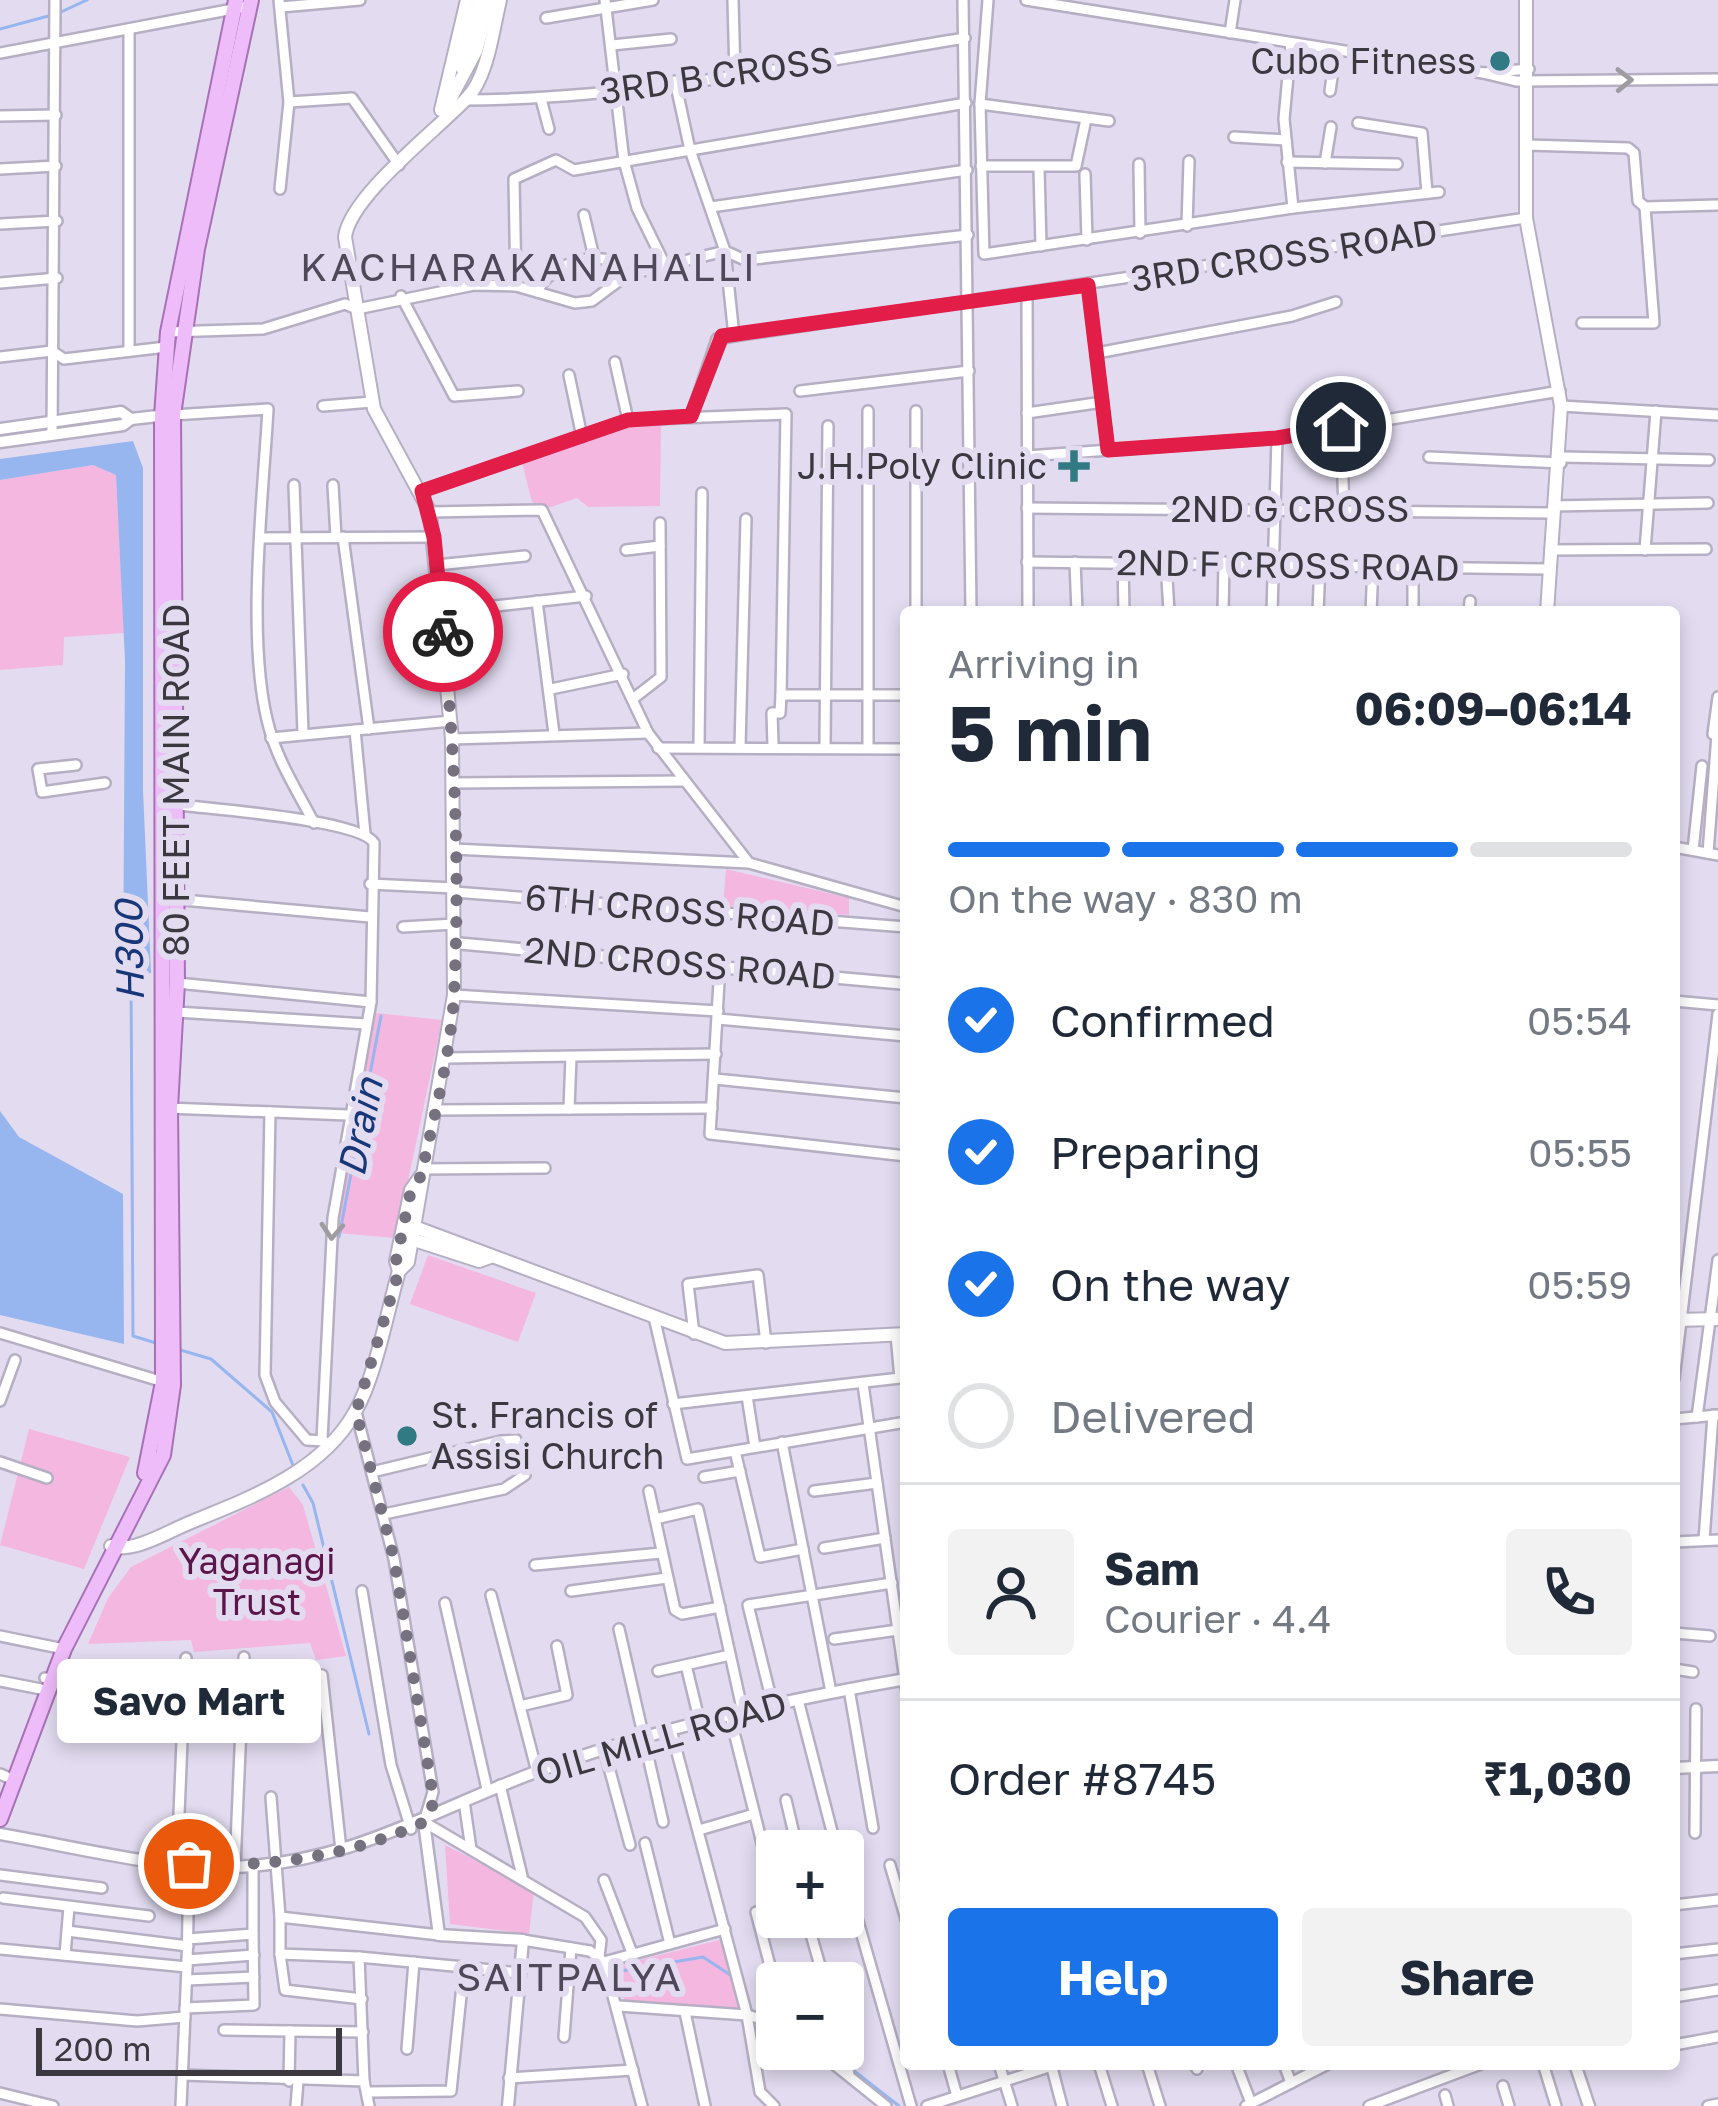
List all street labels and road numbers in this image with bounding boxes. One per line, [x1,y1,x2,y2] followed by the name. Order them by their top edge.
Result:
[597,37,835,112] street label: 3RD B CROSS
[1127,209,1440,300] street label: 3RD CROSS ROAD
[1171,487,1409,530] street label: 2ND G CROSS
[1116,540,1460,589] street label: 2ND F CROSS ROAD
[154,604,197,956] street label: 80 FEET MAIN ROAD
[523,875,837,944] street label: 6TH CROSS ROAD
[522,927,838,998] street label: 2ND CROSS ROAD
[530,1681,792,1794] street label: OIL MILL ROAD

